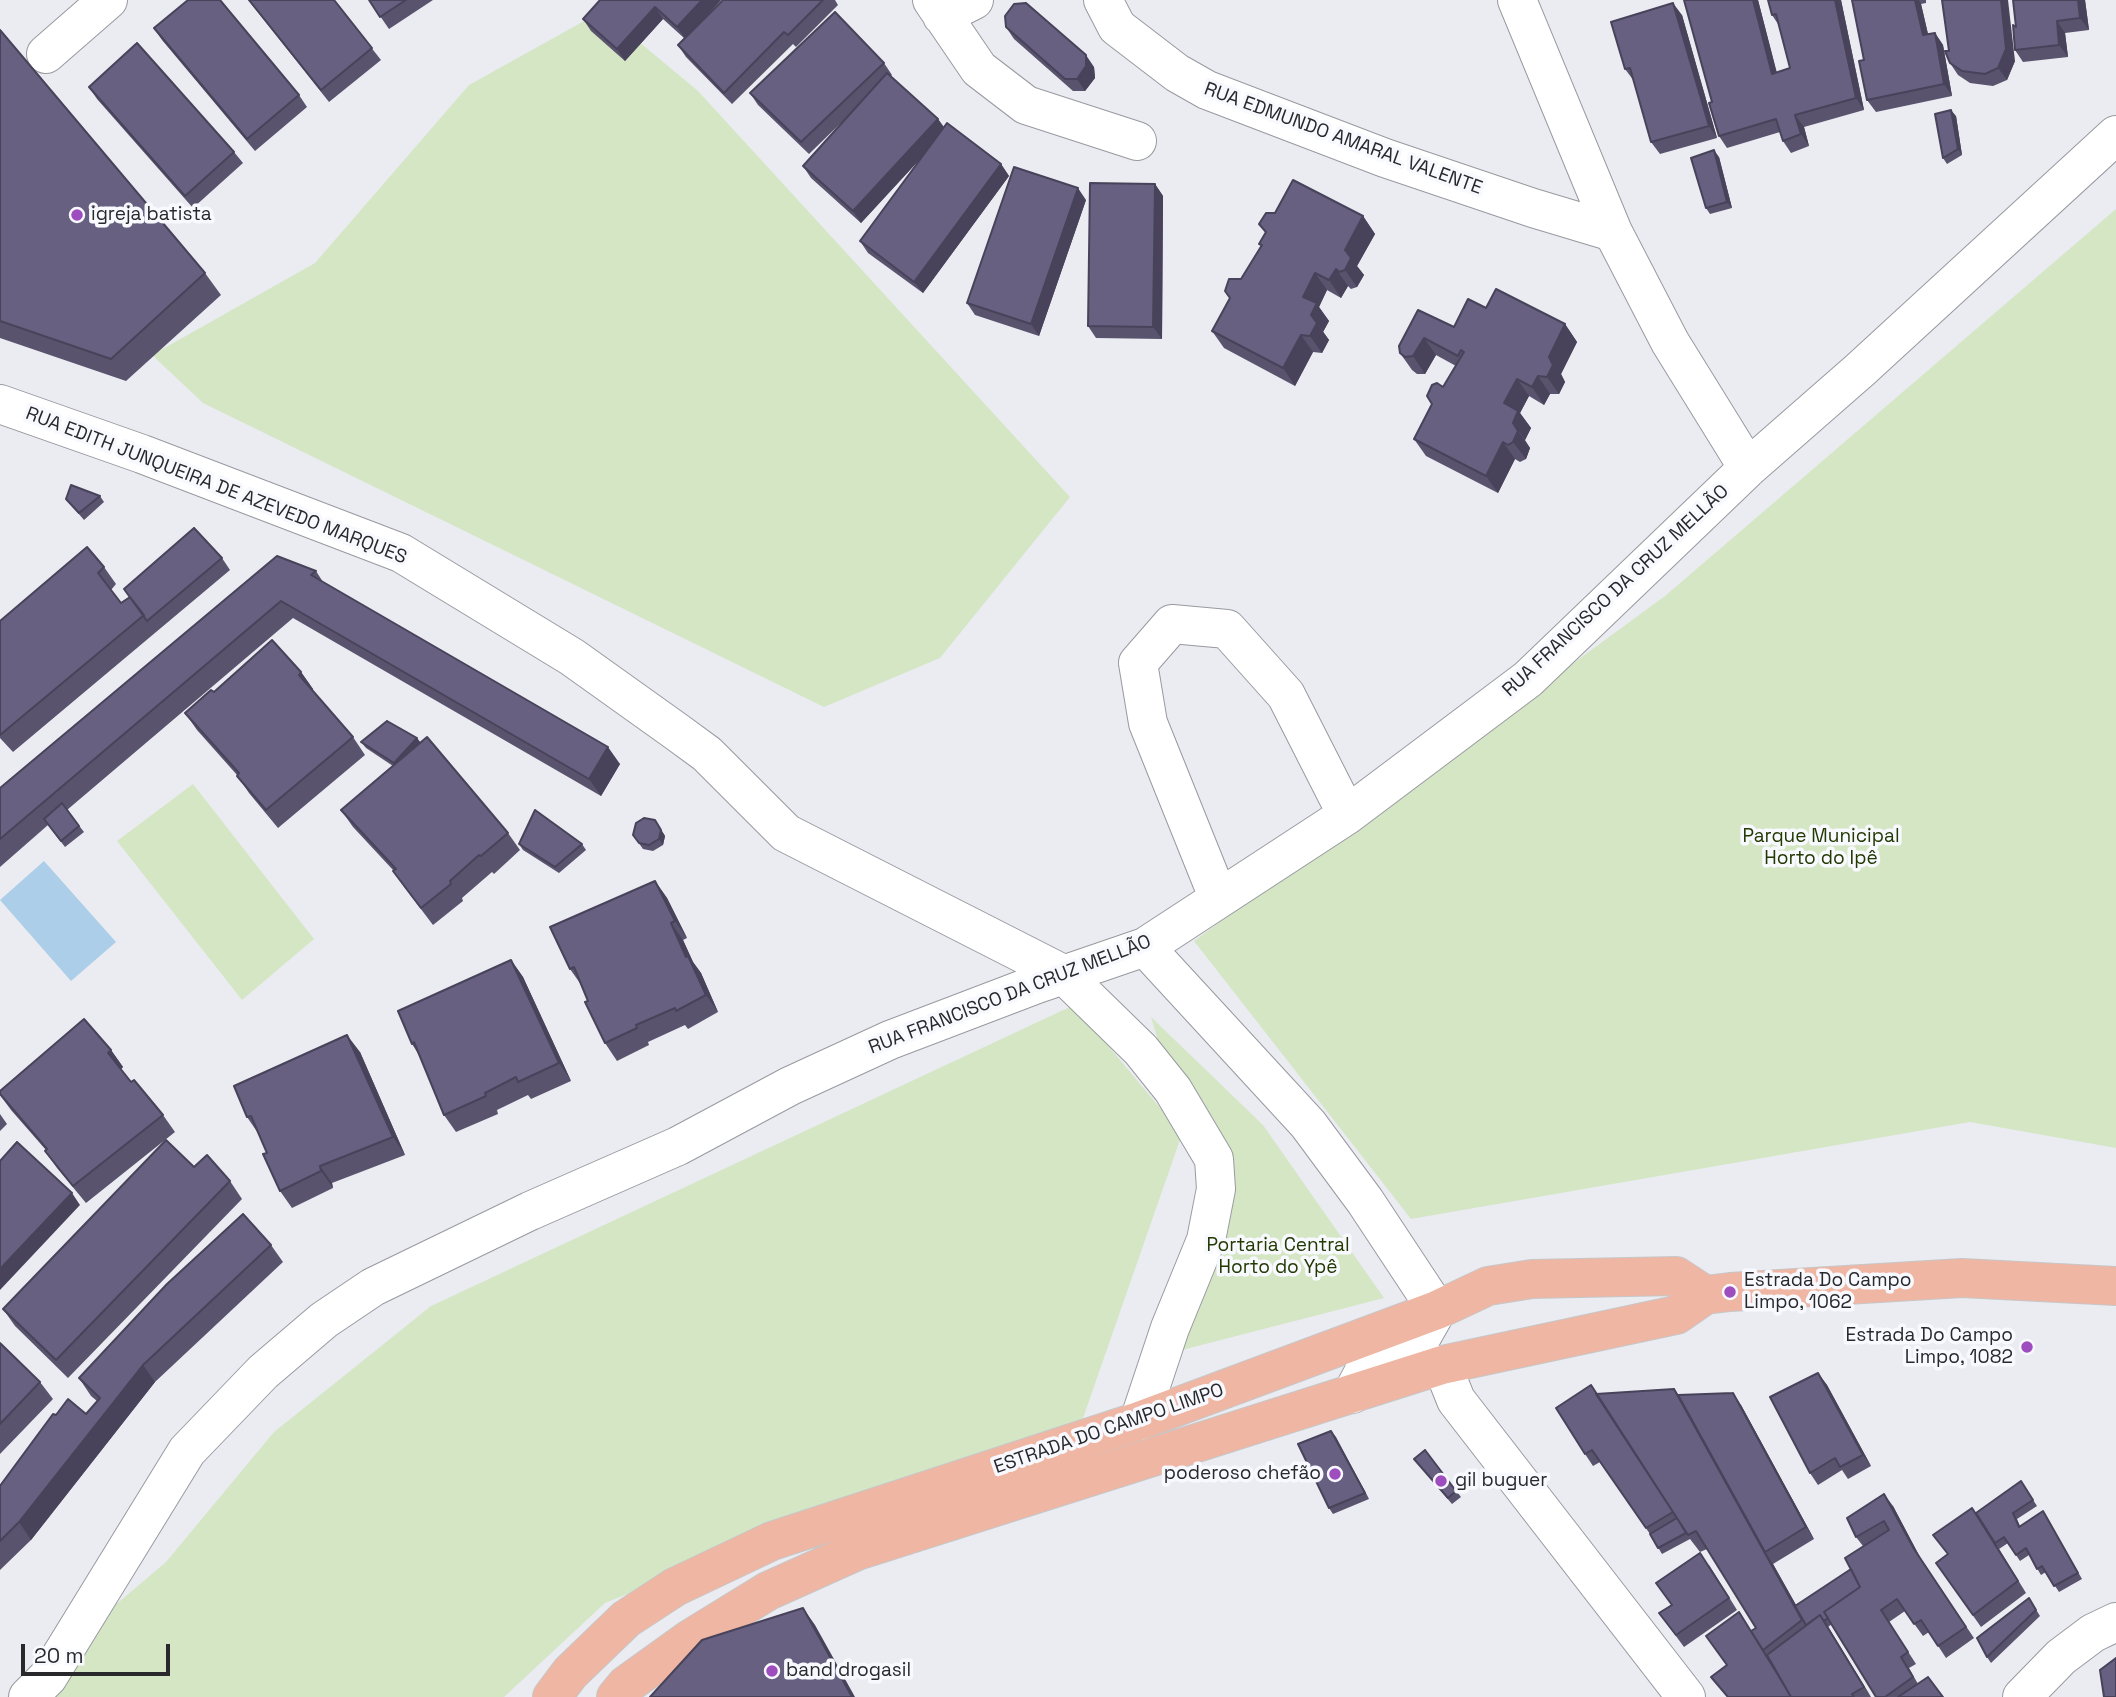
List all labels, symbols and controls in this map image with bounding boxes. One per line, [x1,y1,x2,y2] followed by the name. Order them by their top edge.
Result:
[1201,78,1485,200] street label: RUA EDMUNDO AMARAL VALENTE
[91,204,212,226] place label: igreja batista
[69,207,85,223] marker: igreja batista
[22,403,410,569] street label: RUA EDITH JUNQUEIRA DE AZEVEDO MARQUES
[1498,480,1734,702] street label: RUA FRANCISCO DA CRUZ MELLÃO
[1742,826,1900,870] park label: Parque Municipal Horto do Ipê
[866,930,1154,1060] street label: RUA FRANCISCO DA CRUZ MELLÃO
[1206,1235,1350,1279] park label: Portaria Central Horto do Ypê
[1744,1270,1911,1314] place label: Estrada Do Campo Limpo, 1062
[1722,1284,1738,1300] marker: Estrada Do Campo Limpo, 1062
[1846,1325,2013,1369] place label: Estrada Do Campo Limpo, 1082
[2019,1339,2035,1355] marker: Estrada Do Campo Limpo, 1082
[991,1379,1227,1479] street label: ESTRADA DO CAMPO LIMPO
[1164,1463,1321,1485] place label: poderoso chefão
[1327,1466,1343,1482] marker: poderoso chefão
[1455,1470,1547,1492] place label: gil buguer
[1433,1473,1449,1489] marker: gil buguer
[24,1630,173,1674] scale bar
[34,1642,84,1669] text: 20 m
[786,1660,911,1682] place label: band drogasil
[764,1663,780,1679] marker: band drogasil

